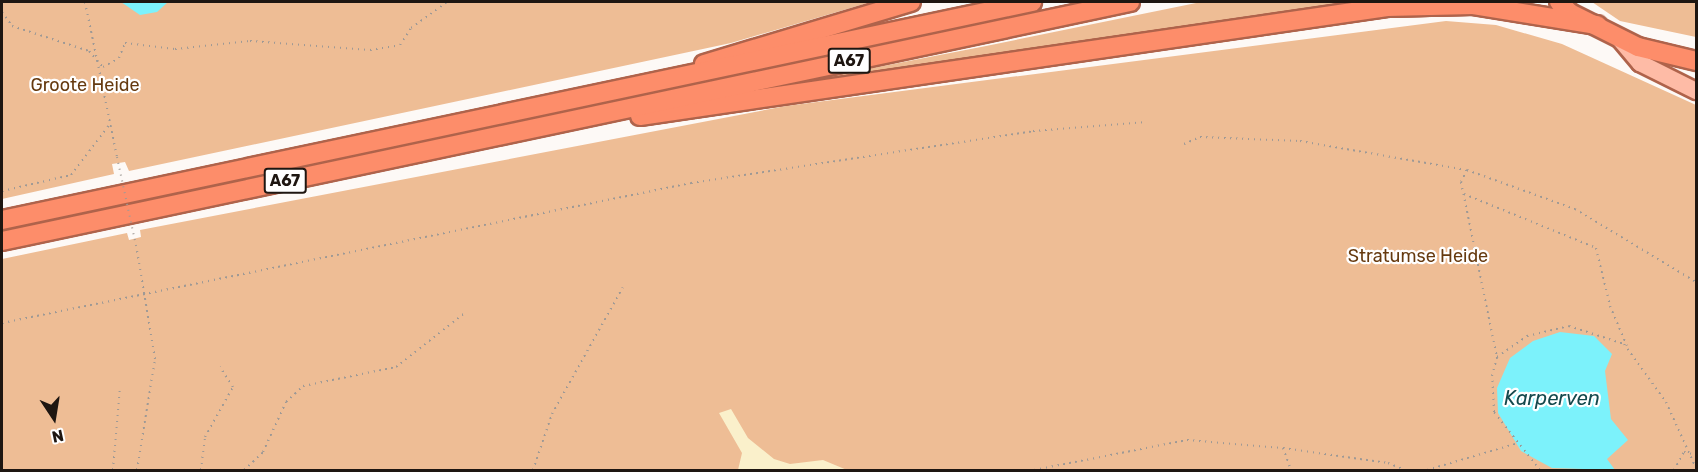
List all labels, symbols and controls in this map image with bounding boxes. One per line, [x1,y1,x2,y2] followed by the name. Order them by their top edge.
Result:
[826,48,872,74] road number: A67
[30,74,140,96] park label: Groote Heide
[262,168,308,194] road number: A67
[1348,245,1488,267] park label: Stratumse Heide
[1504,386,1600,410] water label: Karperven
[24,388,84,448] north arrow
[50,426,65,447] text: N

